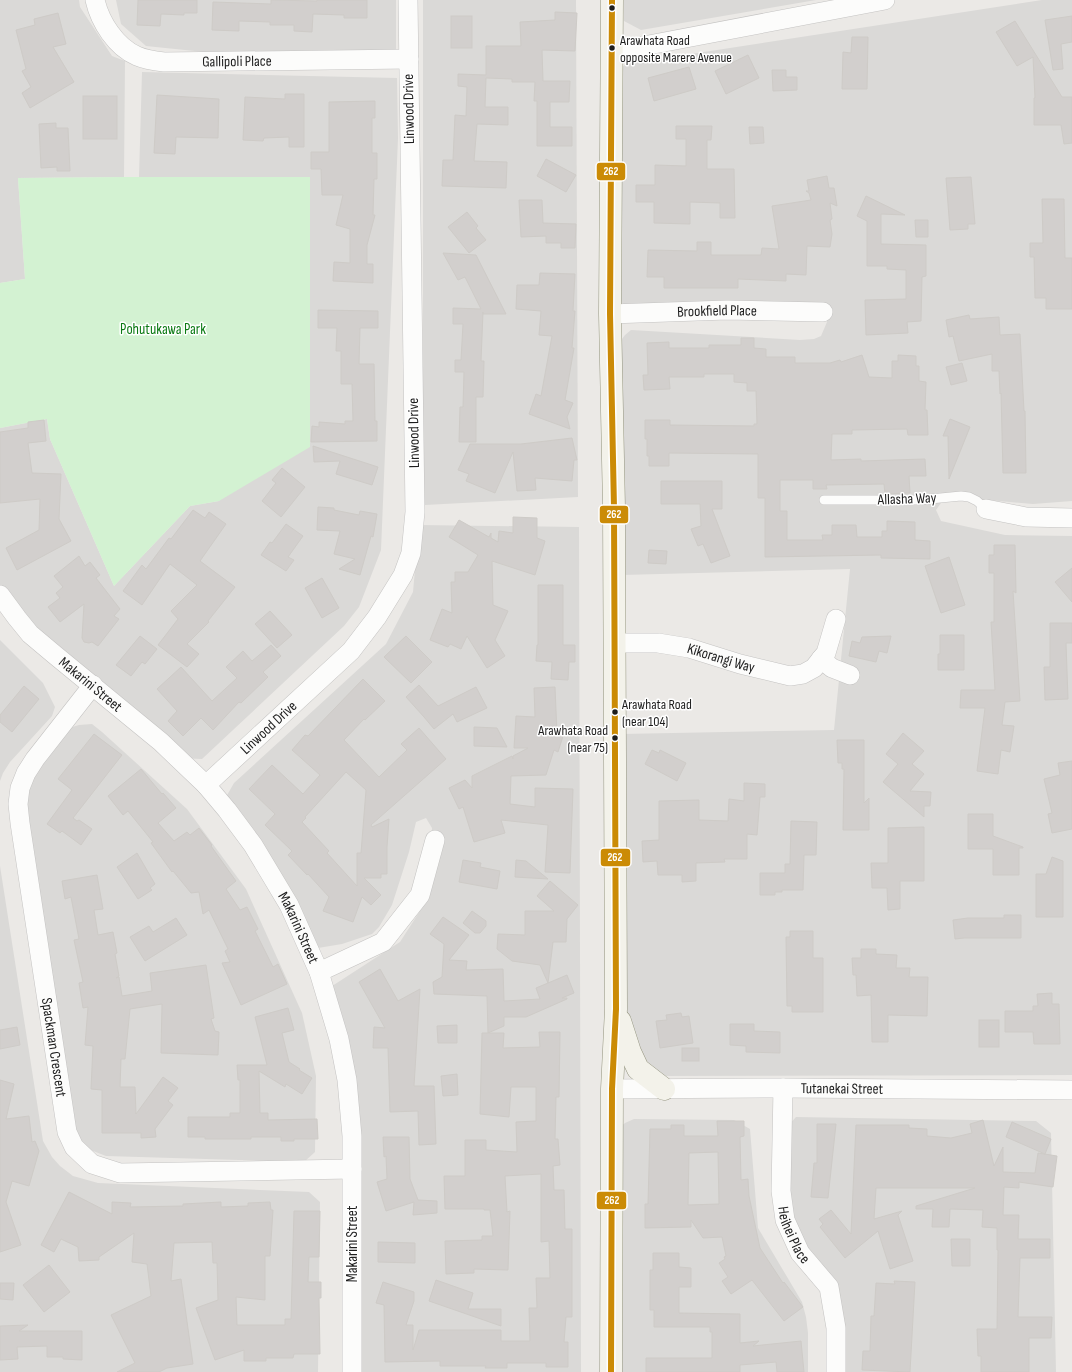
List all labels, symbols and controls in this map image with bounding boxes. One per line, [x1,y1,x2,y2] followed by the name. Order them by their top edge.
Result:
[607,3,617,13] unlabelled marker
[619,32,732,66] place label: Arawhata Road opposite Marere Avenue
[607,43,617,53] marker: Arawhata Road opposite Marere Avenue
[202,51,272,71] street label: Gallipoli Place
[399,74,419,144] street label: Linwood Drive
[596,162,626,181] line badge: 262
[604,165,619,178] text: 262
[677,300,757,321] street label: Brookfield Place
[120,320,206,339] park label: Pohutukawa Park
[404,398,424,468] street label: Linwood Drive
[876,488,937,510] street label: Allasha Way
[599,505,629,524] line badge: 262
[607,508,622,521] text: 262
[685,639,757,677] street label: Kikorangi Way
[55,653,127,716] street label: Makarini Street
[236,696,301,758] street label: Linwood Drive
[621,696,692,730] place label: Arawhata Road (near 104)
[610,707,620,717] marker: Arawhata Road (near 104)
[537,722,608,756] place label: Arawhata Road (near 75)
[610,733,620,743] marker: Arawhata Road (near 75)
[600,848,631,867] line badge: 262
[608,851,623,864] text: 262
[274,888,324,967] street label: Makarini Street
[37,996,71,1099] street label: Spackman Crescent
[801,1079,884,1098] street label: Tutanekai Street
[596,1191,627,1210] line badge: 262
[605,1194,620,1207] text: 262
[343,1205,362,1282] street label: Makarini Street
[774,1205,814,1268] street label: Heihei Place

